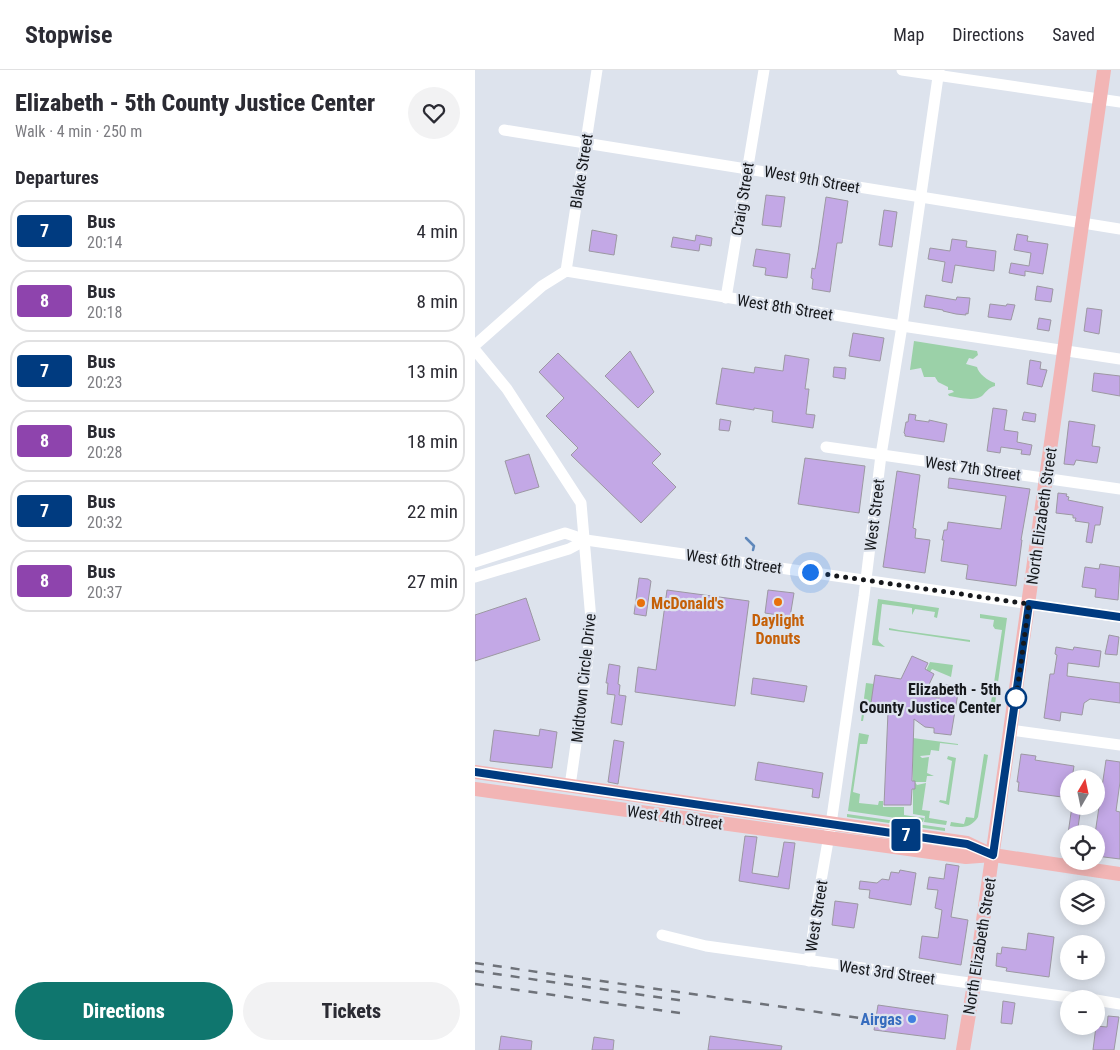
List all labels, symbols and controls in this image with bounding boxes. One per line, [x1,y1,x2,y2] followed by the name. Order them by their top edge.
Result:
[25,21,112,49] text: Stopwise
[893,24,924,45] text: Map
[952,24,1024,45] text: Directions
[1052,24,1095,45] text: Saved
[408,87,460,139] button: heart
[15,89,375,117] text: Elizabeth - 5th County Justice Center
[15,122,142,141] text: Walk · 4 min · 250 m
[566,132,597,210] street label: Blake Street
[727,161,758,237] street label: Craig Street
[763,162,861,197] street label: West 9th Street
[15,166,99,189] text: Departures
[87,210,116,233] text: Bus
[40,220,49,241] text: 7
[416,220,458,243] text: 4 min
[87,233,122,252] text: 20:14
[87,280,116,303] text: Bus
[40,290,49,311] text: 8
[416,290,458,313] text: 8 min
[736,291,834,324] street label: West 8th Street
[87,303,122,322] text: 20:18
[87,350,116,373] text: Bus
[40,360,49,381] text: 7
[407,360,458,383] text: 13 min
[87,373,122,392] text: 20:23
[87,420,116,443] text: Bus
[40,430,49,451] text: 8
[407,430,458,453] text: 18 min
[87,443,122,462] text: 20:28
[1022,446,1061,586] street label: North Elizabeth Street
[924,452,1022,485] street label: West 7th Street
[861,478,888,552] street label: West Street
[87,490,116,513] text: Bus
[40,500,49,521] text: 7
[407,500,458,523] text: 22 min
[87,513,122,532] text: 20:32
[685,545,783,578] street label: West 6th Street
[87,560,116,583] text: Bus
[798,560,823,585] your location
[40,570,49,591] text: 8
[407,570,458,593] text: 27 min
[87,583,122,602] text: 20:37
[651,594,724,613] place label: McDonald's
[772,596,784,608] marker: Daylight Donuts
[635,597,647,609] marker: McDonald's
[752,611,804,648] place label: Daylight Donuts
[567,613,600,744] street label: Midtown Circle Drive
[859,680,1001,717] place label: Elizabeth - 5th County Justice Center
[1005,687,1027,709] marker: Elizabeth - 5th County Justice Center
[1060,770,1105,815] north arrow
[1060,770,1105,1035] map controls
[626,801,724,834] street label: West 4th Street
[890,819,922,851] line badge: 7
[901,824,911,845] text: 7
[1060,825,1105,870] button: locate
[959,876,1000,1016] street label: North Elizabeth Street
[801,878,832,953] street label: West Street
[1060,880,1105,925] button: layers
[1060,935,1105,980] button: +
[838,956,936,989] street label: West 3rd Street
[15,982,233,1040] button: Directions
[243,982,460,1040] button: Tickets
[1060,990,1105,1035] button: −
[860,1010,902,1029] place label: Airgas
[906,1013,918,1025] marker: Airgas

